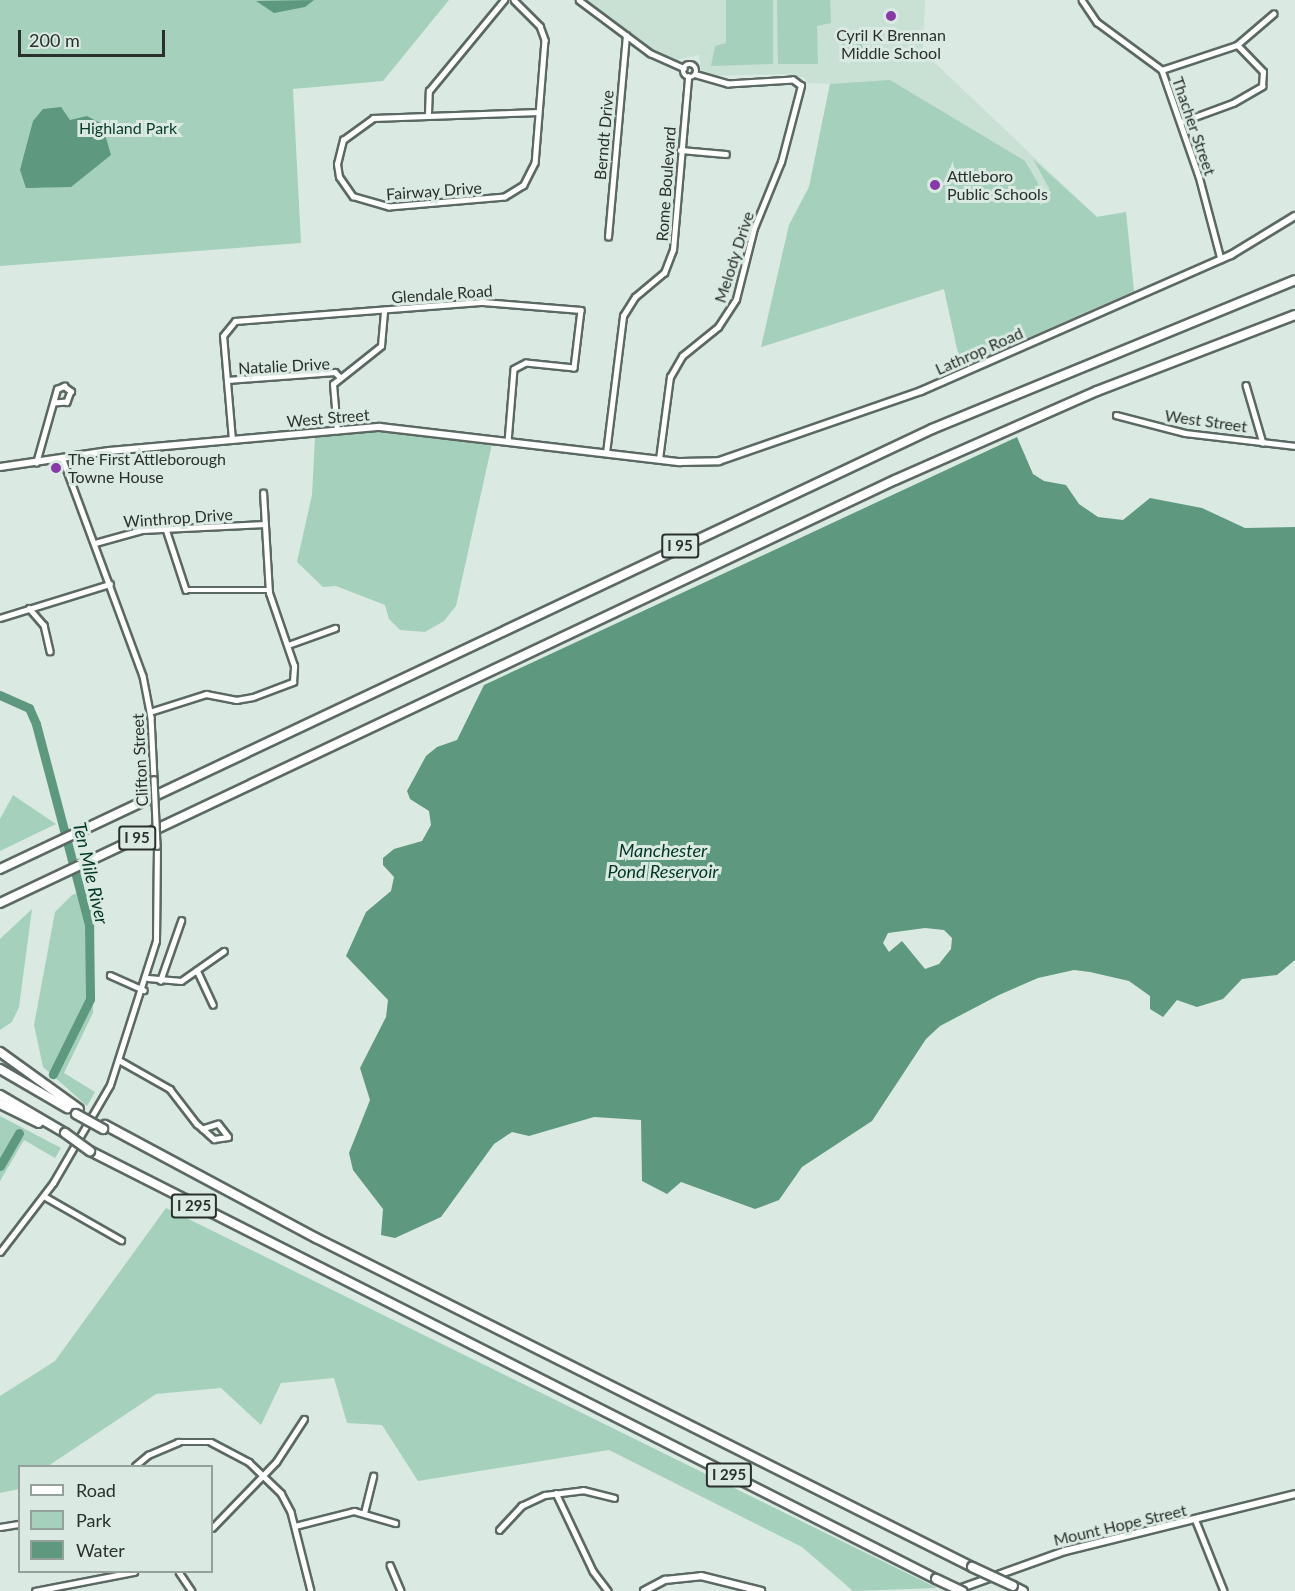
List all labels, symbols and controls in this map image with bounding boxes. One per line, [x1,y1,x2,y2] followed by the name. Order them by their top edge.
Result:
[884,9,898,23] marker: Cyril K Brennan Middle School
[21,18,168,56] scale bar
[836,25,946,63] place label: Cyril K Brennan Middle School
[29,29,80,51] text: 200 m
[1168,74,1220,178] street label: Thacher Street
[590,89,618,181] street label: Berndt Drive
[79,118,177,138] park label: Highland Park
[652,126,680,242] street label: Rome Boulevard
[947,166,1048,204] place label: Attleboro Public Schools
[385,178,483,204] street label: Fairway Drive
[928,178,942,192] marker: Attleboro Public Schools
[710,209,758,305] street label: Melody Drive
[391,281,493,307] street label: Glendale Road
[932,323,1026,379] street label: Lathrop Road
[238,354,330,378] street label: Natalie Drive
[286,405,370,431] street label: West Street
[1164,406,1248,436] street label: West Street
[68,449,226,487] place label: The First Attleborough Towne House
[49,461,63,475] marker: The First Attleborough Towne House
[123,505,233,531] street label: Winthrop Drive
[660,534,700,558] road number: I 95
[128,713,152,807] street label: Clifton Street
[69,820,113,926] water label: Ten Mile River
[118,826,156,850] road number: I 95
[608,840,718,882] water label: Manchester Pond Reservoir
[170,1194,218,1218] road number: I 295
[705,1463,753,1487] road number: I 295
[18,1465,213,1573] legend
[76,1479,116,1501] text: Road
[1052,1500,1188,1550] street label: Mount Hope Street
[76,1509,111,1531] text: Park
[76,1539,125,1561] text: Water

